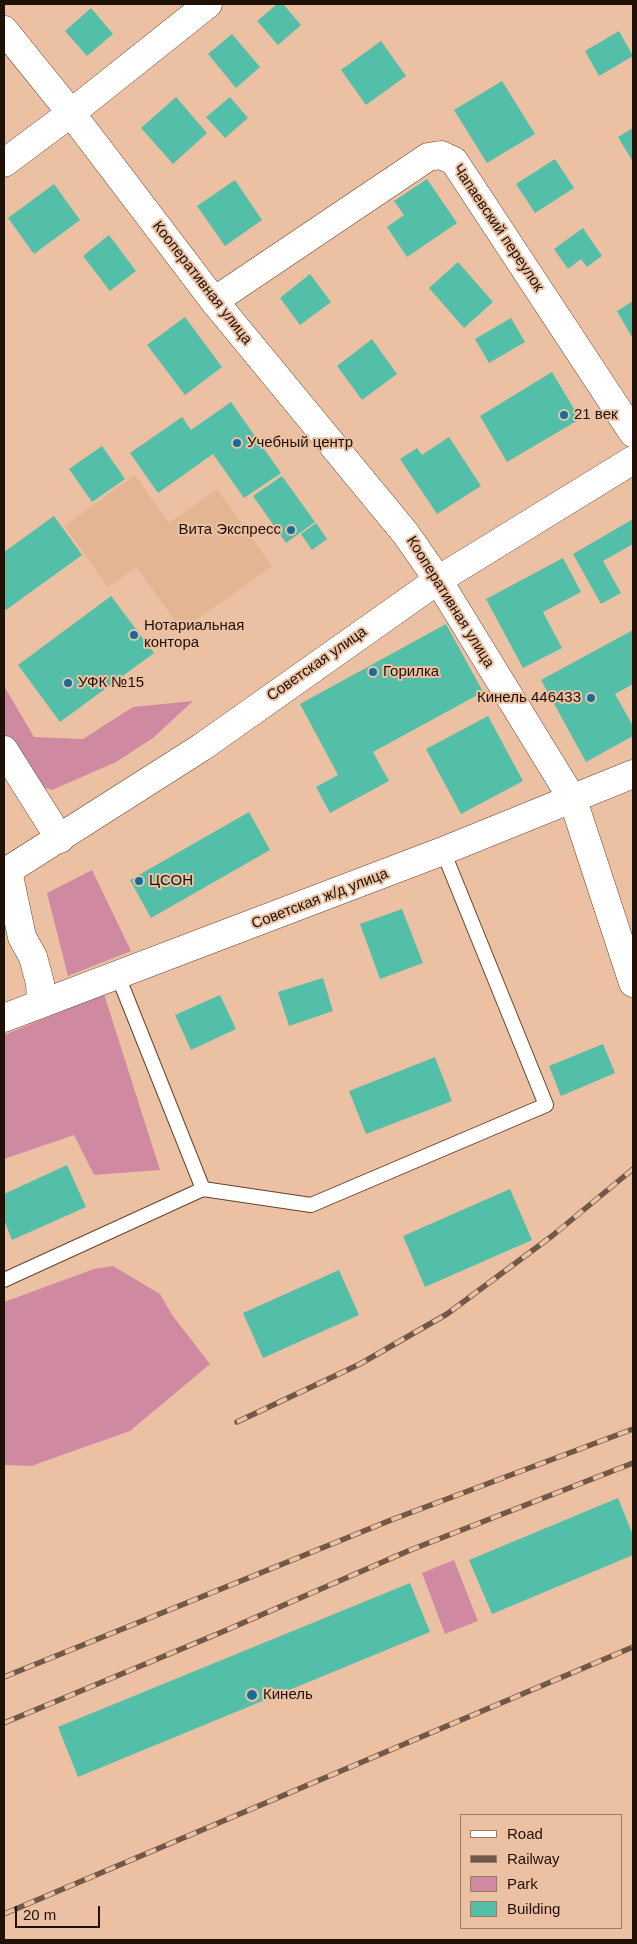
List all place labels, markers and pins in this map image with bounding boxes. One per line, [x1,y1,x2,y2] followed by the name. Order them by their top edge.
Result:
[574,406,618,424] place label: 21 век
[558,409,570,421] marker: 21 век
[247,434,353,452] place label: Учебный центр
[231,437,243,449] marker: Учебный центр
[179,521,281,539] place label: Вита Экспресс
[285,524,297,536] marker: Вита Экспресс
[144,617,244,652] place label: Нотариальная контора
[128,629,140,641] marker: Нотариальная контора
[383,663,439,681] place label: Горилка
[367,666,379,678] marker: Горилка
[78,674,144,692] place label: УФК №15
[62,677,74,689] marker: УФК №15
[477,689,581,707] place label: Кинель 446433
[585,692,597,704] marker: Кинель 446433
[149,872,193,890] place label: ЦСОН
[133,875,145,887] marker: ЦСОН
[263,1686,313,1704] place label: Кинель
[245,1688,259,1702] marker: Кинель

